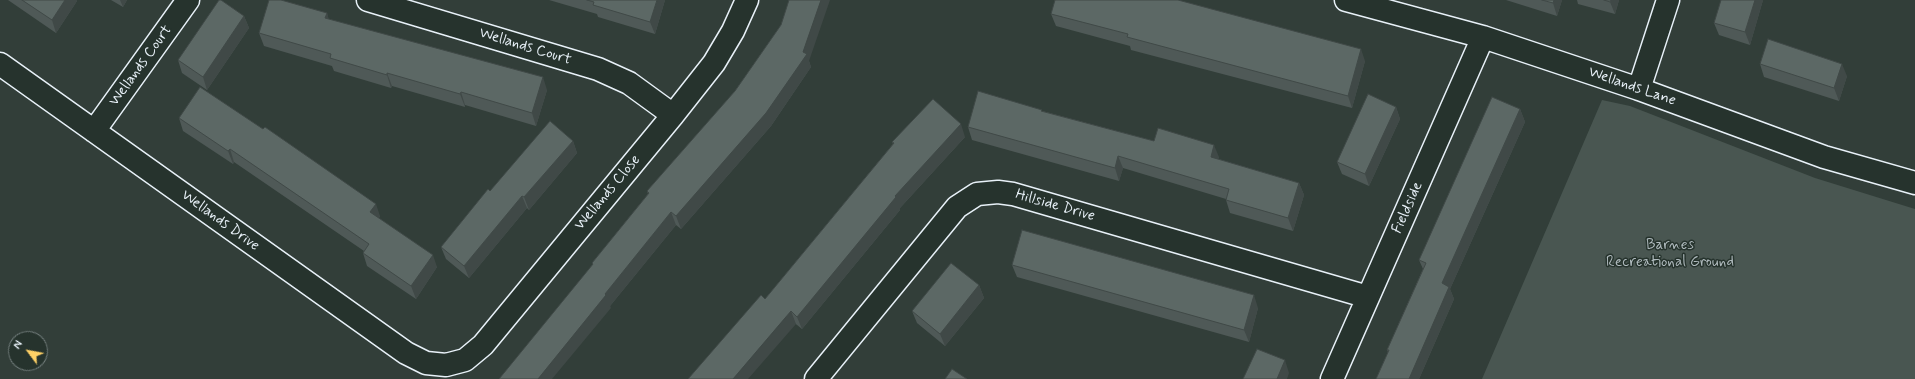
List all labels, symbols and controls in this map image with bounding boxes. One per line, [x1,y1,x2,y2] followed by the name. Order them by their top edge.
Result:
[106,22,176,110] street label: Wellands Court
[477,24,573,70] street label: Wellands Court
[1586,64,1678,110] street label: Wellands Lane
[571,152,645,234] street label: Wellands Close
[1389,179,1427,237] street label: Fieldside
[1013,186,1097,226] street label: Hillside Drive
[177,187,263,255] street label: Wellands Drive
[1606,237,1734,272] park label: Barnes Recreational Ground
[8,331,48,371] north arrow
[11,338,27,352] text: N

